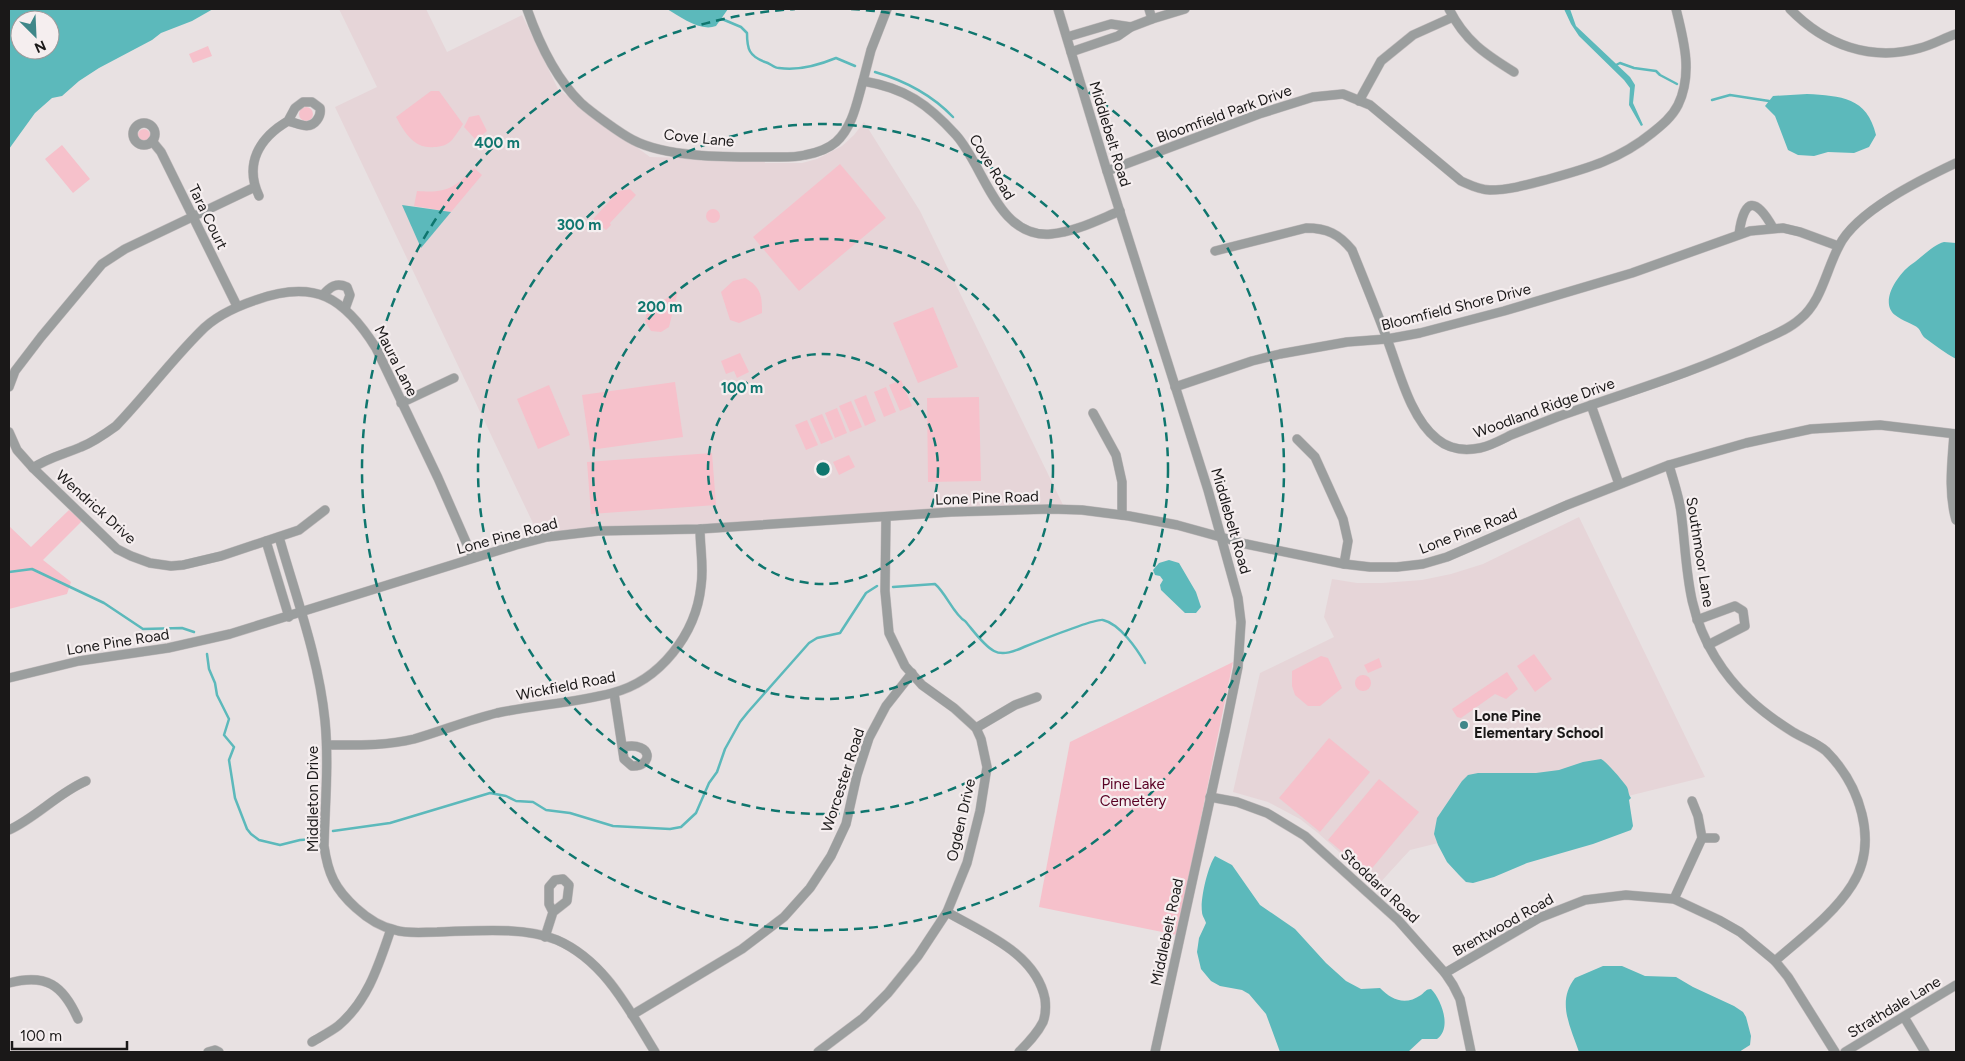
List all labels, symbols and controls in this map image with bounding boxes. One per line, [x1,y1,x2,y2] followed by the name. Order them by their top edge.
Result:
[10,10,60,60] north arrow
[32,36,48,56] text: N
[1085,79,1135,189] street label: Middlebelt Road
[1154,81,1294,147] street label: Bloomfield Park Drive
[663,125,735,151] street label: Cove Lane
[965,131,1019,203] street label: Cove Road
[474,134,520,152] text: 400 m
[185,182,232,253] street label: Tara Court
[557,216,601,234] text: 300 m
[1379,280,1533,334] street label: Bloomfield Shore Drive
[638,298,682,316] text: 200 m
[370,323,422,399] street label: Maura Lane
[1471,374,1617,442] street label: Woodland Ridge Drive
[721,379,763,397] text: 100 m
[814,460,832,478] centre of rings
[52,466,140,548] street label: Wendrick Drive
[1207,466,1255,576] street label: Middlebelt Road
[935,487,1039,509] street label: Lone Pine Road
[1682,496,1718,608] street label: Southmoor Lane
[1416,504,1520,558] street label: Lone Pine Road
[455,514,559,558] street label: Lone Pine Road
[65,625,171,659] street label: Lone Pine Road
[515,668,617,704] street label: Wickfield Road
[1474,707,1604,742] place label: Lone Pine Elementary School
[1458,719,1470,731] marker: Lone Pine Elementary School
[818,726,868,834] street label: Worcester Road
[304,746,322,852] street label: Middleton Drive
[1100,775,1166,810] park label: Pine Lake Cemetery
[943,777,979,863] street label: Ogden Drive
[1337,845,1423,927] street label: Stoddard Road
[1147,877,1187,987] street label: Middlebelt Road
[1449,890,1557,960] street label: Brentwood Road
[1844,972,1944,1042] street label: Strathdale Lane
[12,1018,128,1050] scale bar
[20,1027,62,1045] text: 100 m

